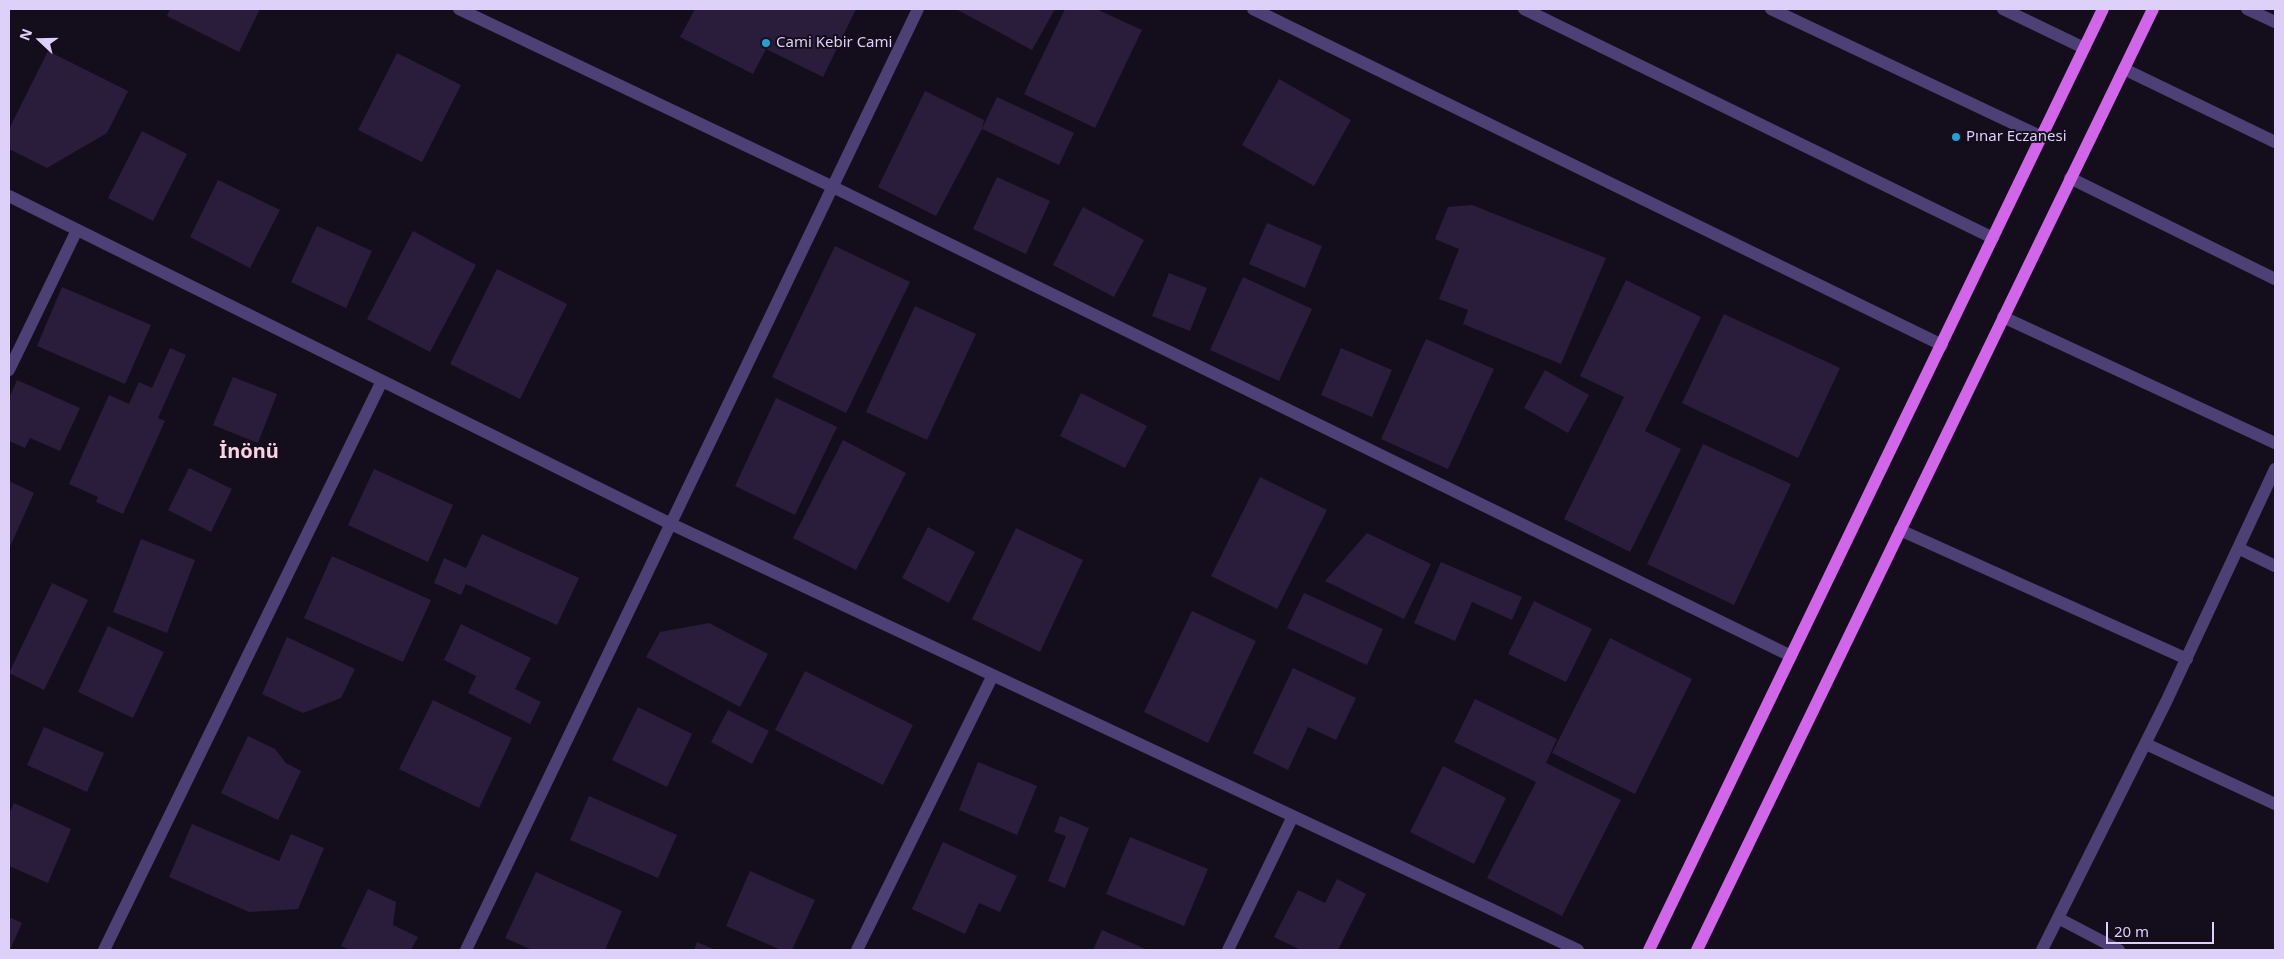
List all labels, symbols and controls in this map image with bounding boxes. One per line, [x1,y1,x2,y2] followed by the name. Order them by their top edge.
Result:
[15,15,65,65] north arrow
[15,26,36,43] text: N
[776,34,892,52] place label: Cami Kebir Cami
[760,37,772,49] marker: Cami Kebir Cami
[1966,128,2067,146] place label: Pınar Eczanesi
[1950,131,1962,143] marker: Pınar Eczanesi
[219,440,279,464] district label: İnönü
[2109,912,2216,944] scale bar
[2114,921,2149,941] text: 20 m

